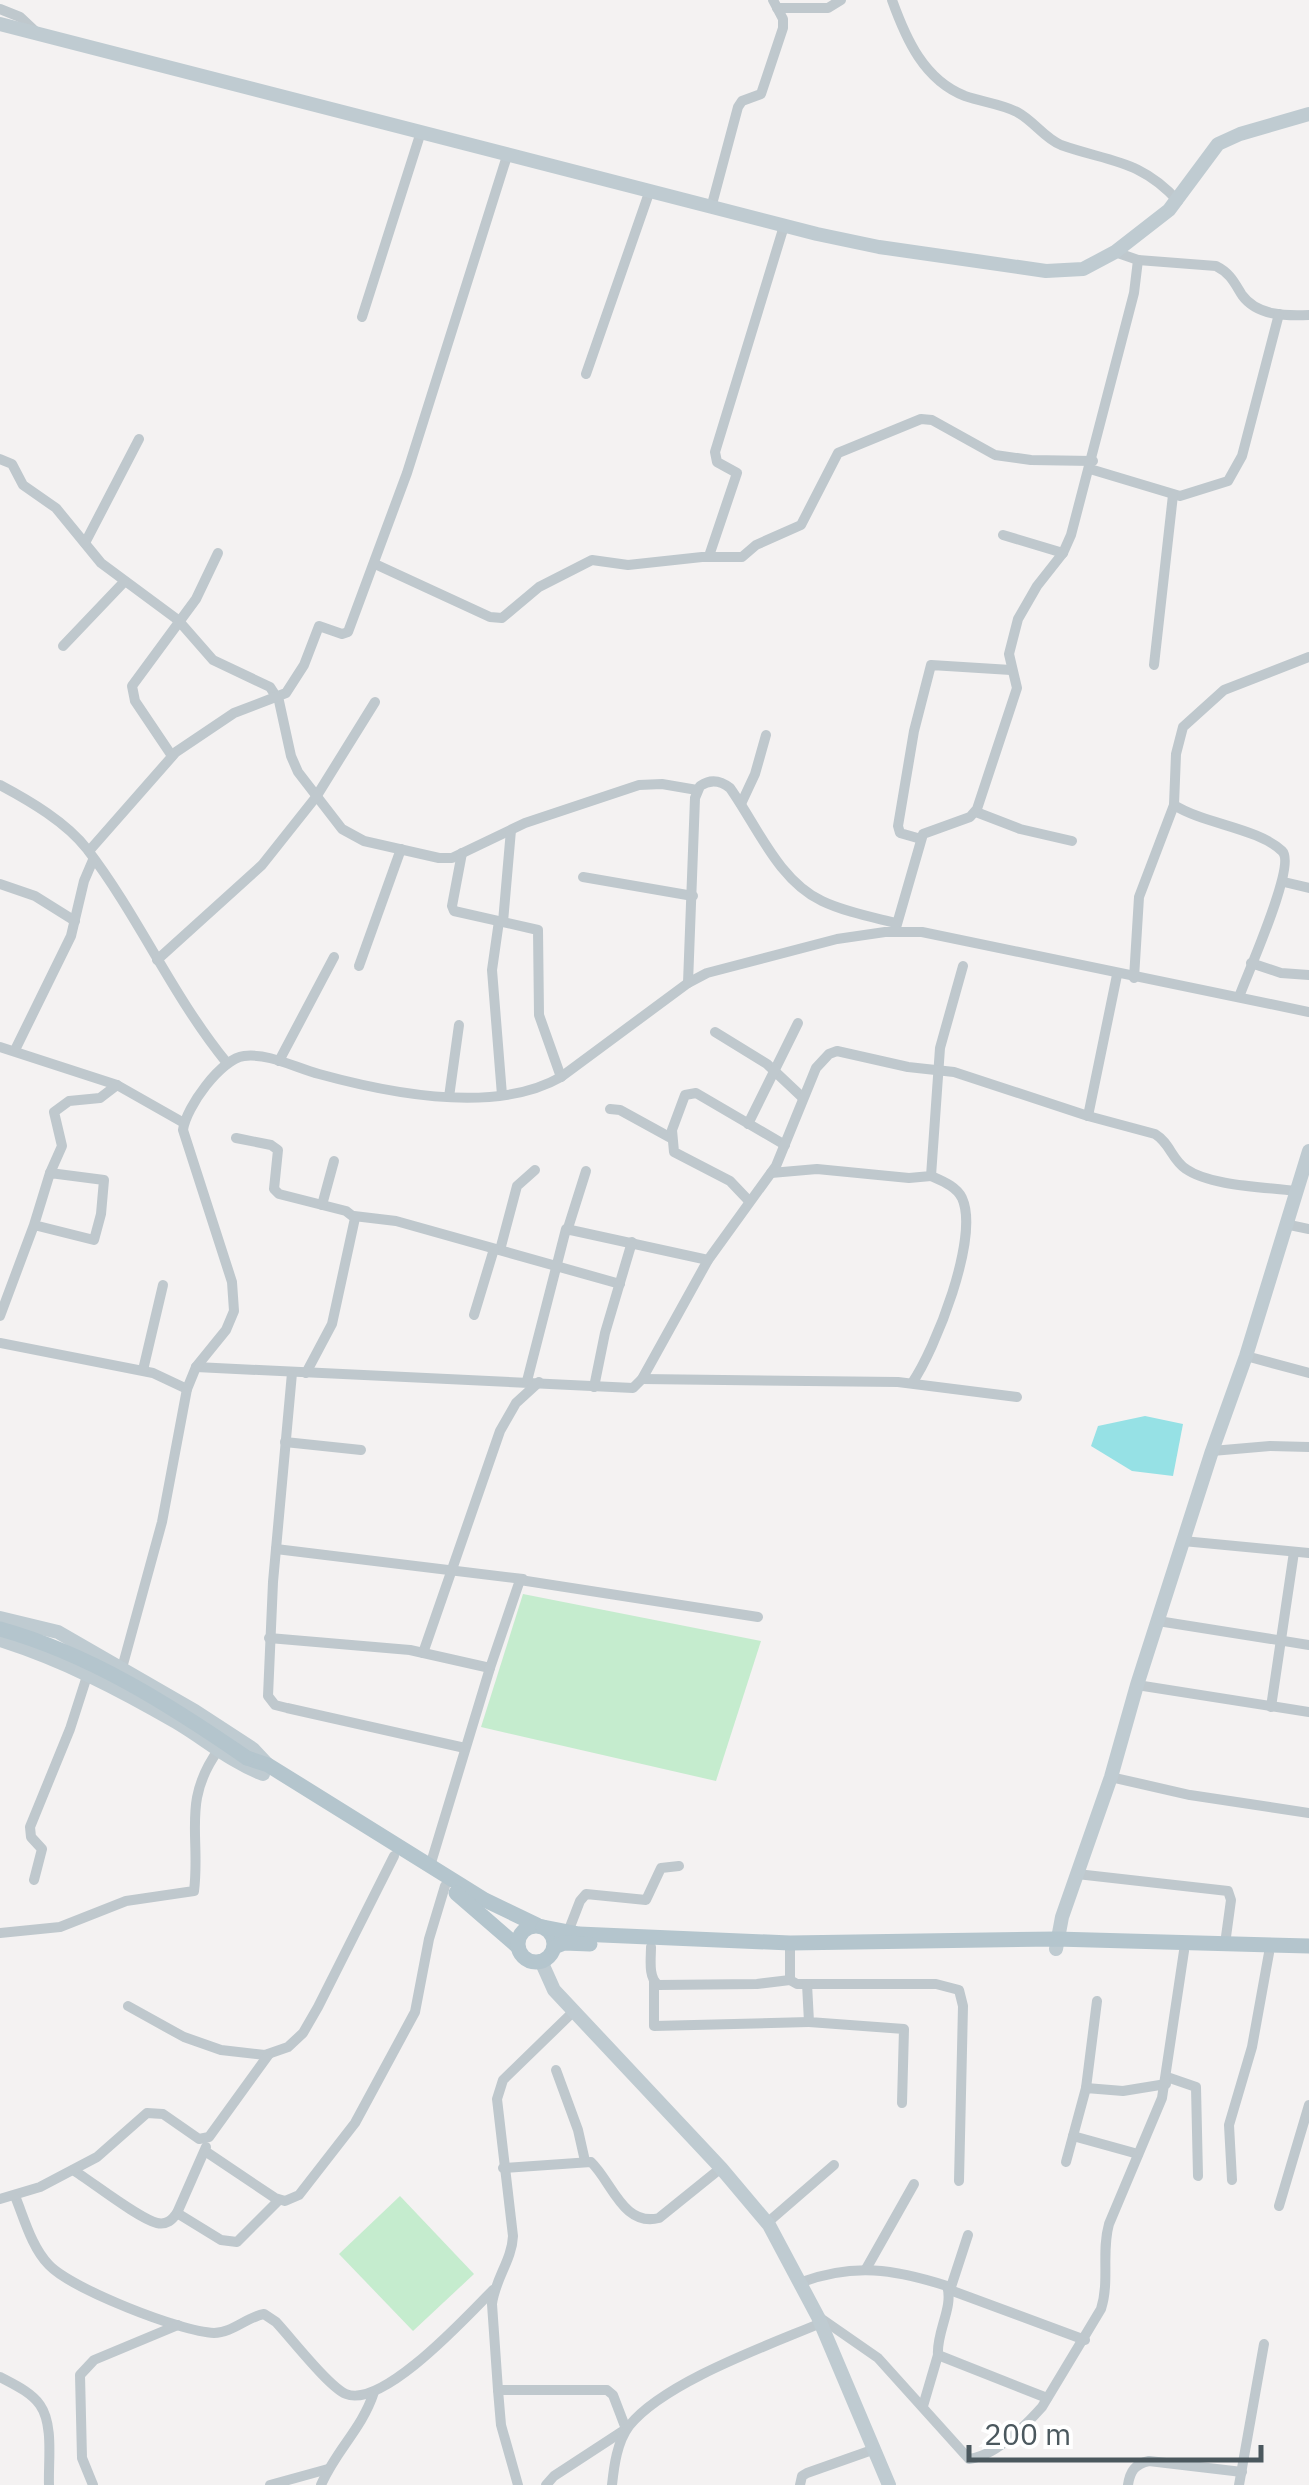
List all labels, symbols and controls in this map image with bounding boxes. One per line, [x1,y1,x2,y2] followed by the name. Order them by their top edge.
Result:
[969,2400,1262,2462] scale bar
[984,2414,1071,2453] text: 200 m

